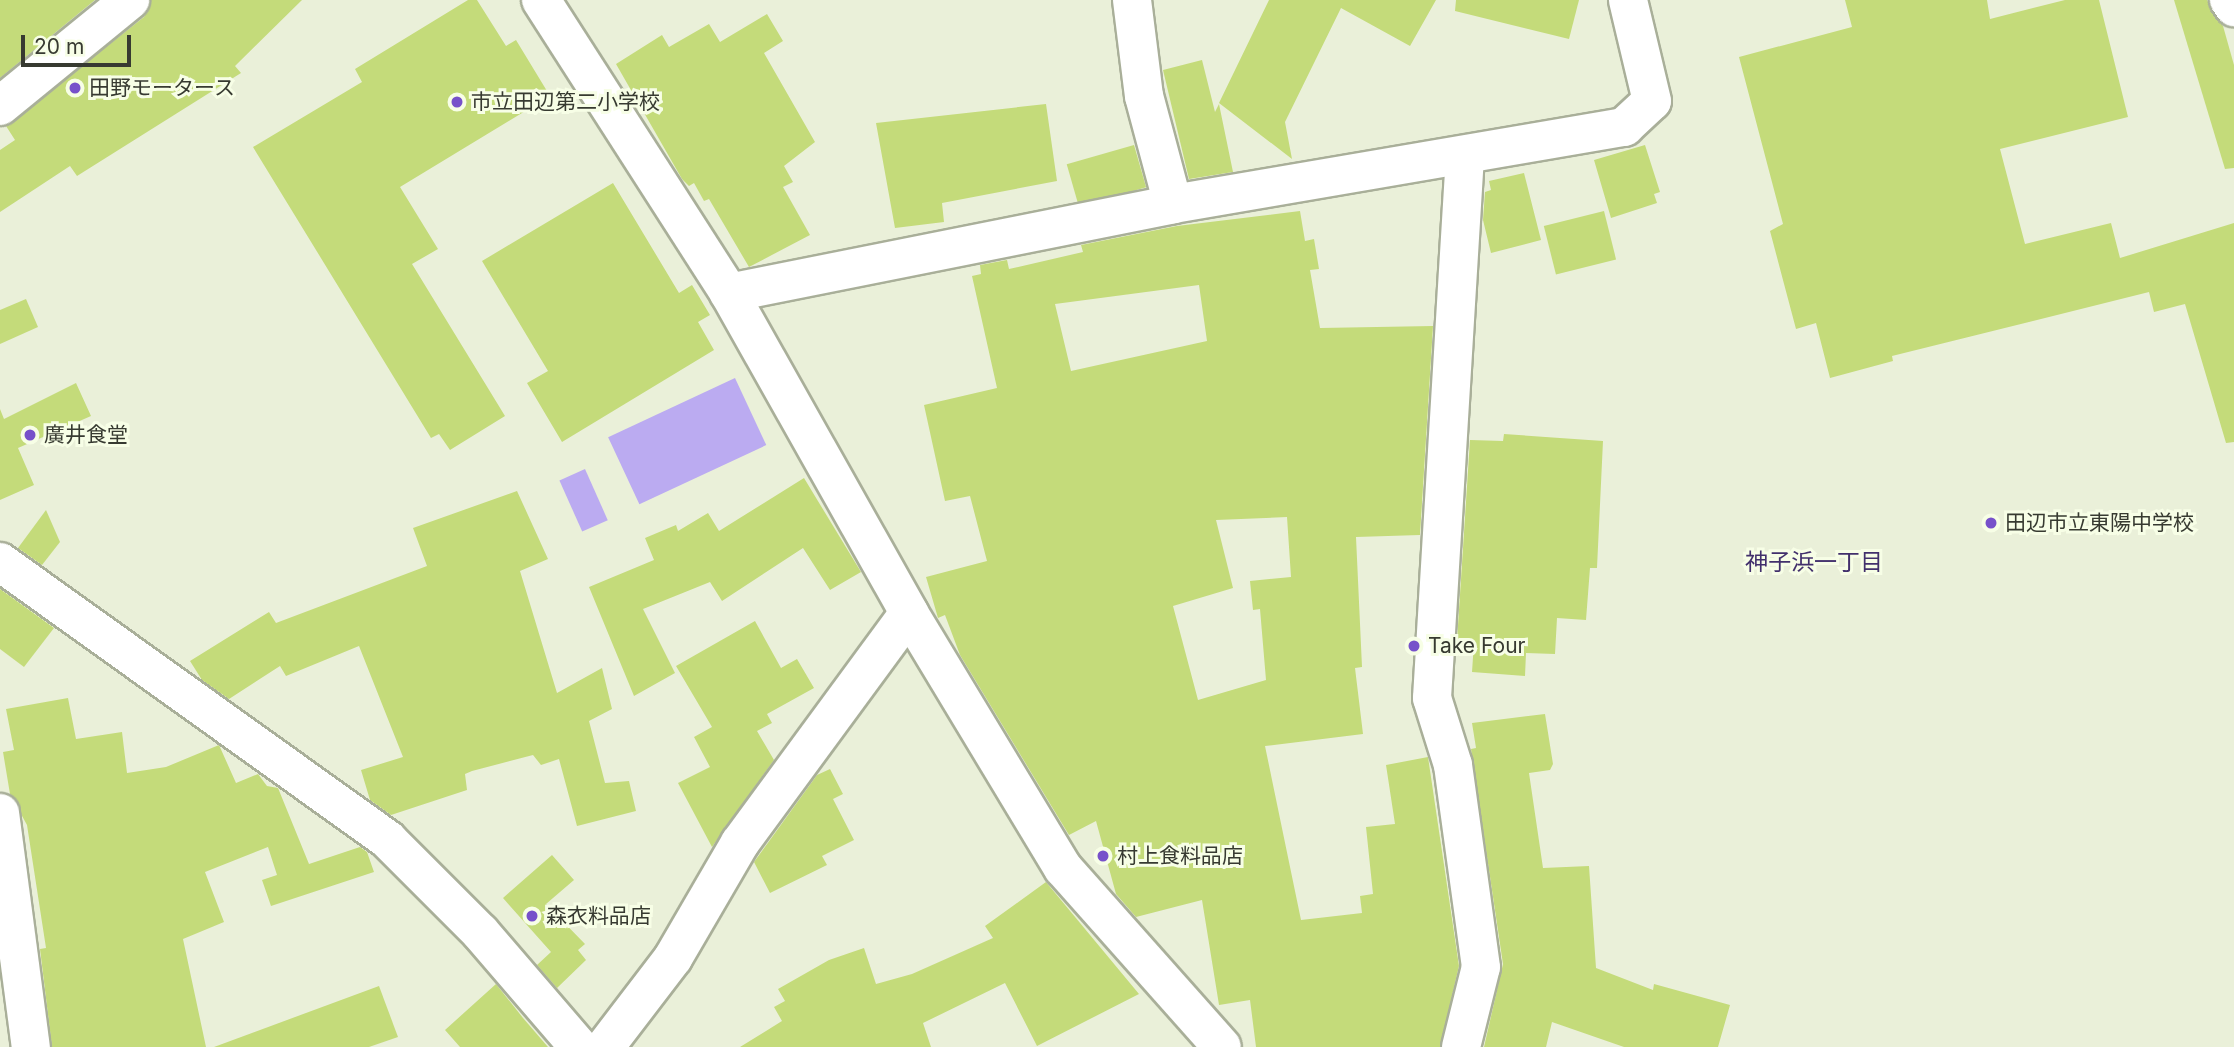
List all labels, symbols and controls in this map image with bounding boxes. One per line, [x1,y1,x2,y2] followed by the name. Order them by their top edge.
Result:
[24,21,135,65] scale bar
[34,34,84,59] text: 20 m
[89,75,236,101] place label: 田野モータース
[67,80,83,96] marker: 田野モータース
[471,89,660,115] place label: 市立田辺第二小学校
[449,94,465,110] marker: 市立田辺第二小学校
[44,422,128,448] place label: 廣井食堂
[22,427,38,443] marker: 廣井食堂
[2005,510,2194,536] place label: 田辺市立東陽中学校
[1983,515,1999,531] marker: 田辺市立東陽中学校
[1745,548,1883,576] district label: 神子浜一丁目
[1428,633,1525,659] place label: Take Four
[1406,638,1422,654] marker: Take Four
[1117,843,1243,869] place label: 村上食料品店
[1095,848,1111,864] marker: 村上食料品店
[546,903,651,929] place label: 森衣料品店
[524,908,540,924] marker: 森衣料品店

